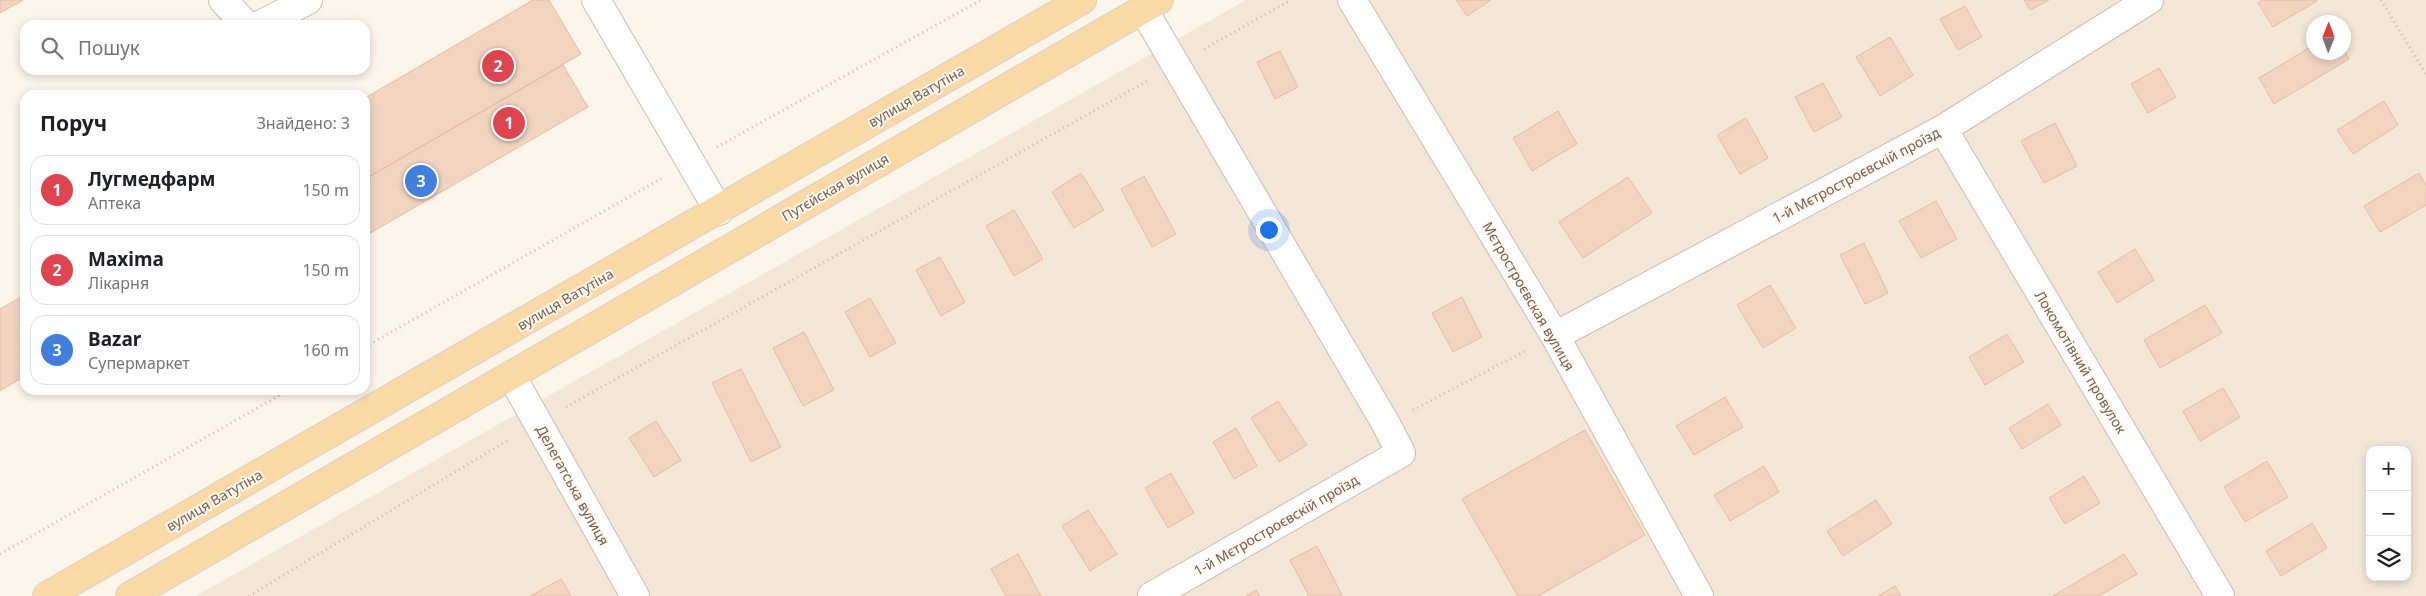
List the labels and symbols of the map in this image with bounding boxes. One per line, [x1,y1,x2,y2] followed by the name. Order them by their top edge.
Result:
[2306,15,2351,60] north arrow
[482,47,514,85] pin: 2
[864,61,968,131] street label: вулиця Ватутіна
[493,104,525,142] pin: 1
[1769,122,1944,227] street label: 1-й Мєтростроєвскій проїзд
[778,149,892,225] street label: Путєйская вулиця
[405,162,437,200] pin: 3
[1256,217,1282,243] your location
[1478,218,1580,374] street label: Мєтростроєвская вулиця
[513,264,617,334] street label: вулиця Ватутіна
[2031,287,2132,437] street label: Локомотівний провулок
[532,421,614,549] street label: Делегатська вулиця
[162,465,266,535] street label: вулиця Ватутіна
[1190,470,1362,580] street label: 1-й Мєтростроєвскій проїзд

